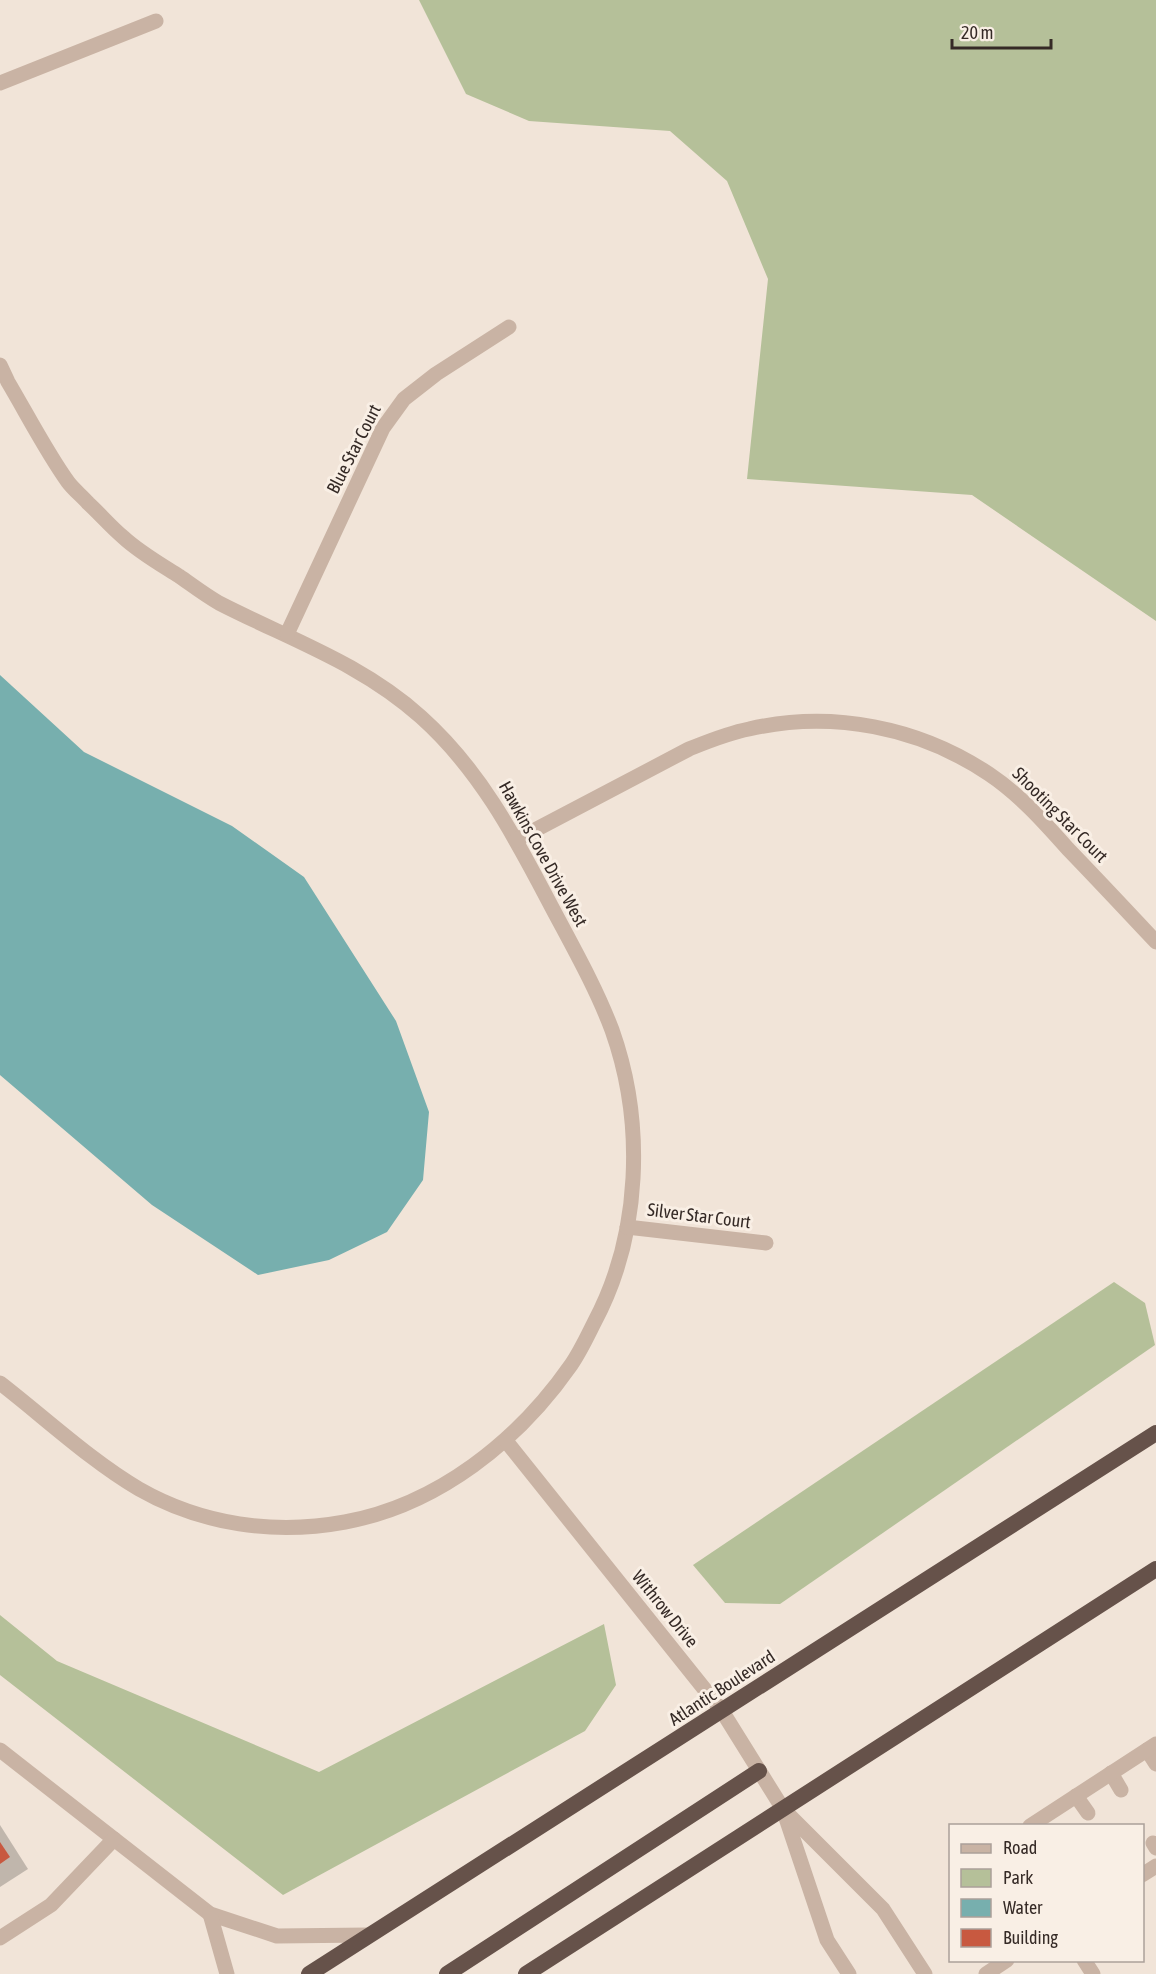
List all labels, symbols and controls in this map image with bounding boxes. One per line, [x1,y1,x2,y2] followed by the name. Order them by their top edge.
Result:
[952,12,1051,50] scale bar
[961,22,993,43] text: 20 m
[322,401,385,497] street label: Blue Star Court
[1008,763,1112,867] street label: Shooting Star Court
[495,778,592,930] street label: Hawkins Cove Drive West
[646,1199,752,1232] street label: Silver Star Court
[628,1566,703,1651] street label: Withrow Drive
[665,1646,779,1730] street label: Atlantic Boulevard
[949,1824,1144,1962] legend
[1003,1837,1037,1858] text: Road
[1003,1867,1033,1888] text: Park
[1003,1897,1043,1918] text: Water
[1003,1927,1058,1948] text: Building

